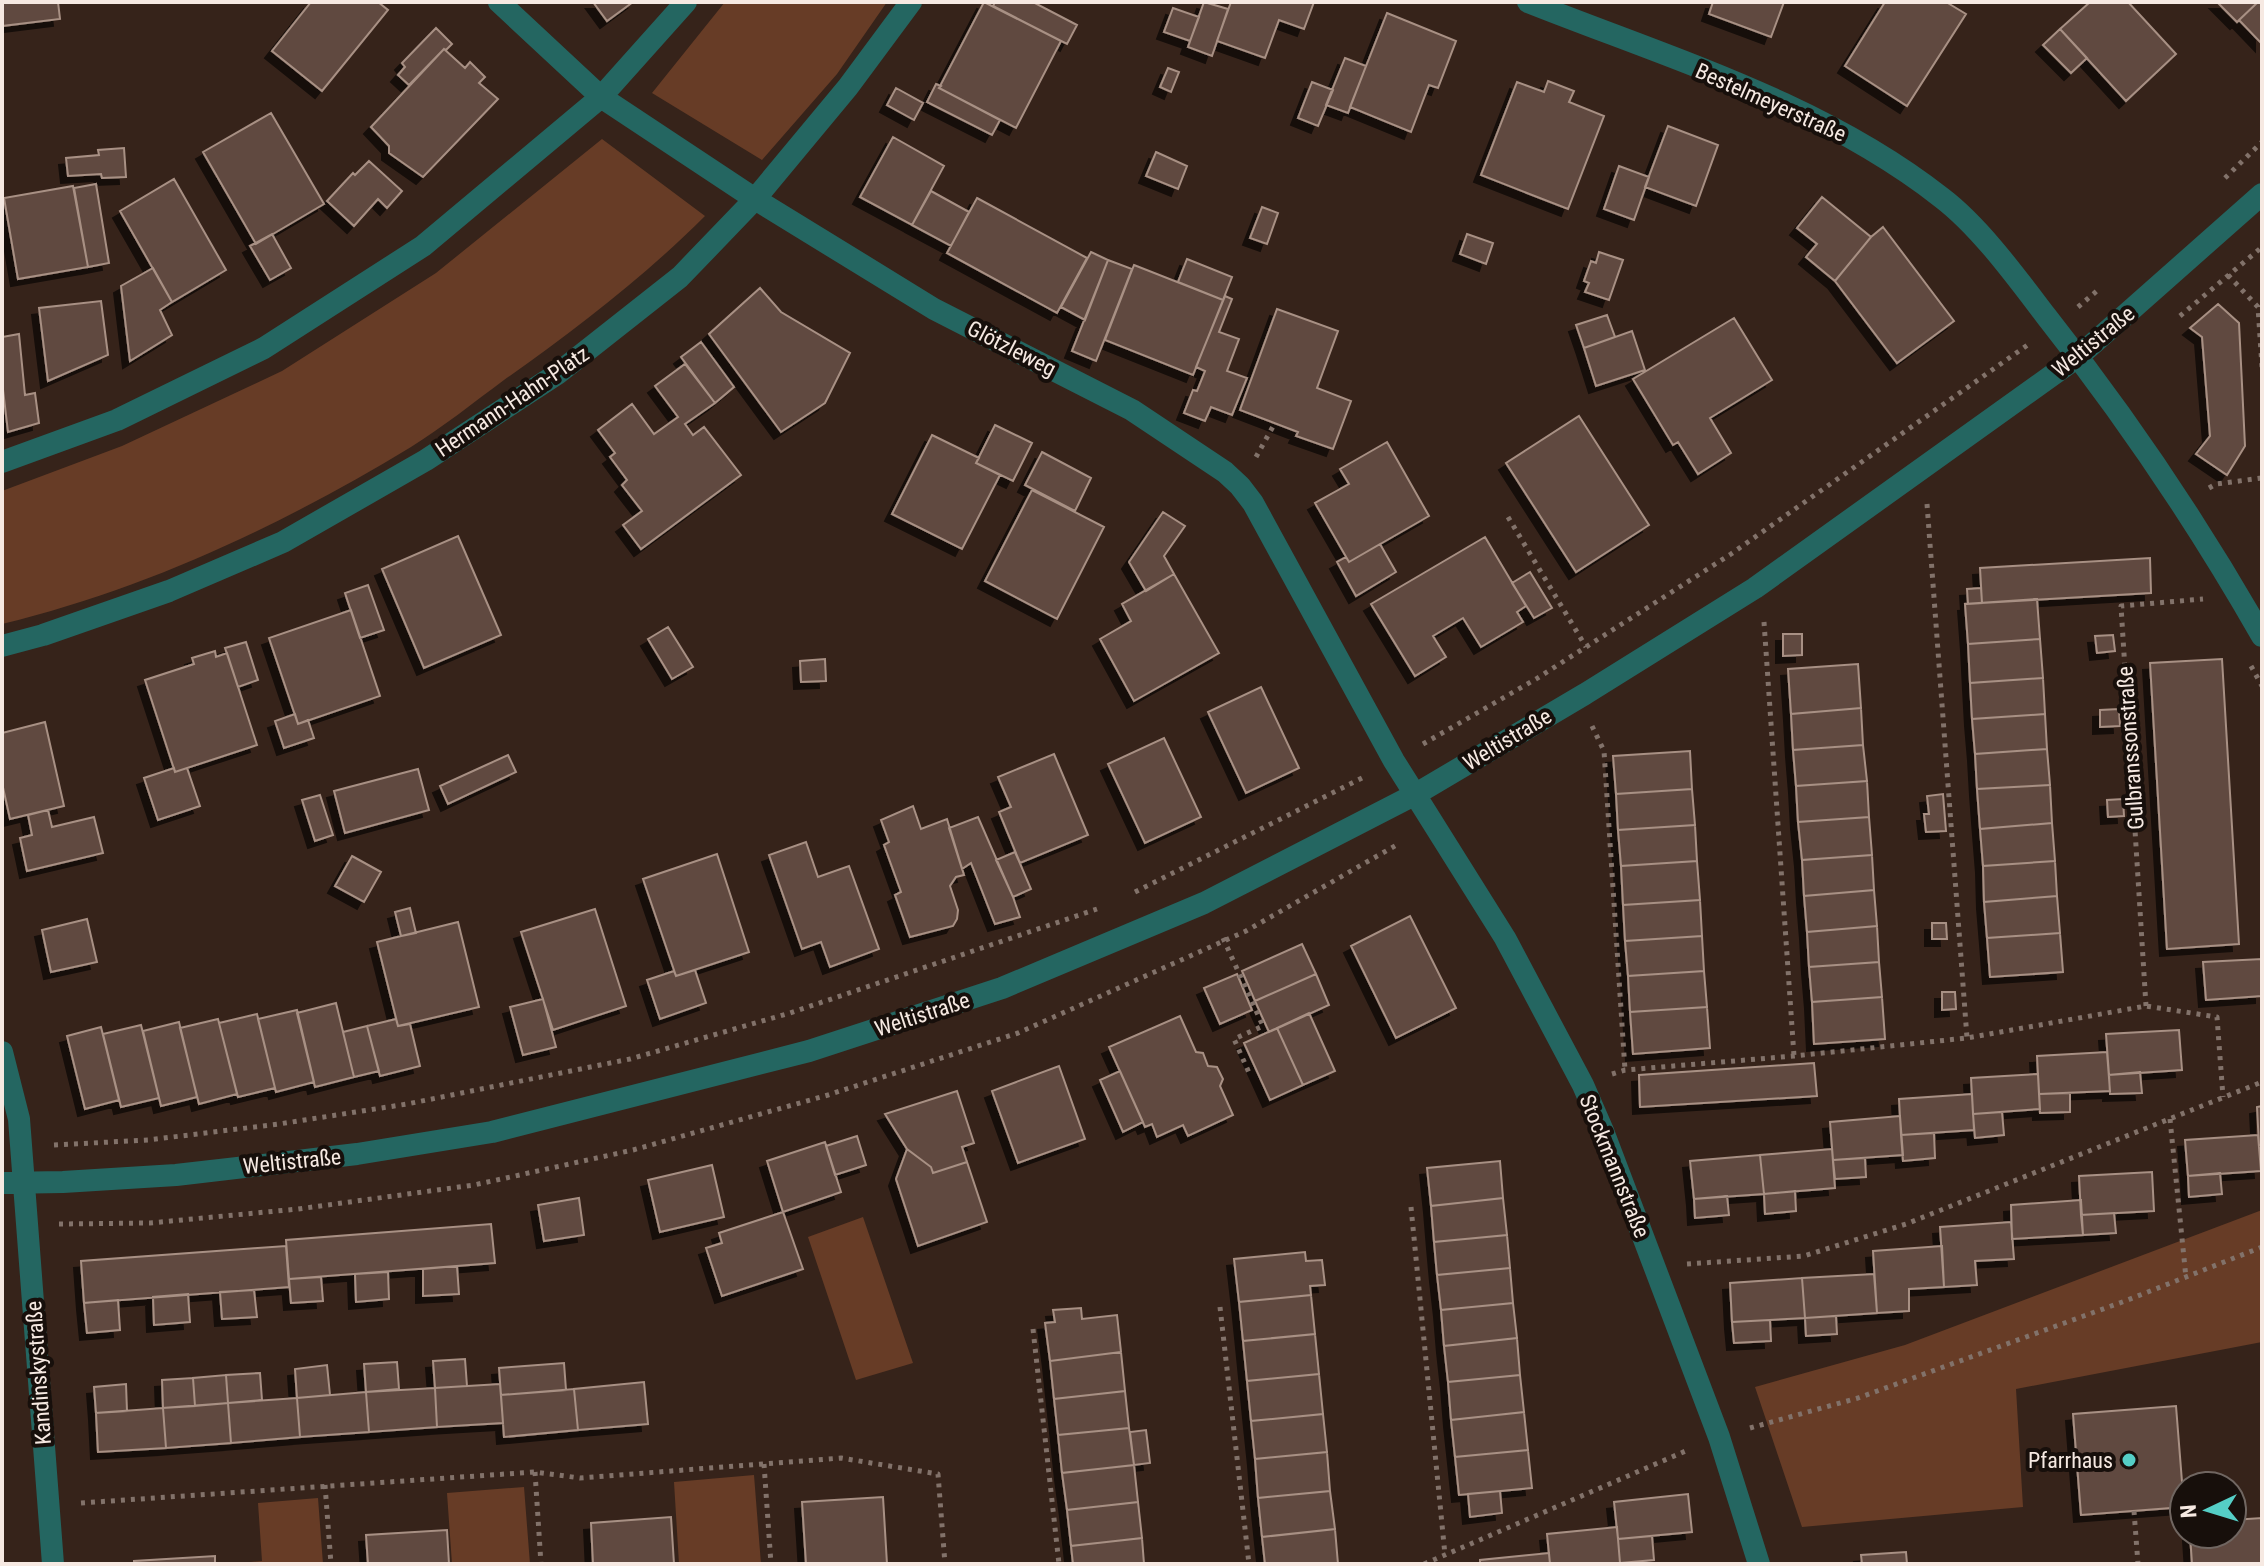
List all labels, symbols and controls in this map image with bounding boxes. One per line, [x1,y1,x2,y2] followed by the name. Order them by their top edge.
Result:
[1692,58,1850,147] street label: Bestelmeyerstraße
[2047,301,2139,382] street label: Weltistraße
[963,315,1060,381] street label: Glötzleweg
[431,341,594,462] street label: Hermann-Hahn-Platz
[2112,665,2149,831] street label: Gulbranssonstraße
[1459,703,1556,776] street label: Weltistraße
[871,987,973,1042] street label: Weltistraße
[1574,1091,1655,1242] street label: Stockmannstraße
[242,1144,342,1179] street label: Weltistraße
[21,1300,56,1446] street label: Kandinskystraße
[2028,1448,2113,1473] place label: Pfarrhaus
[2120,1451,2138,1469] marker: Pfarrhaus
[2168,1470,2248,1550] north arrow
[2176,1504,2201,1519] text: N

